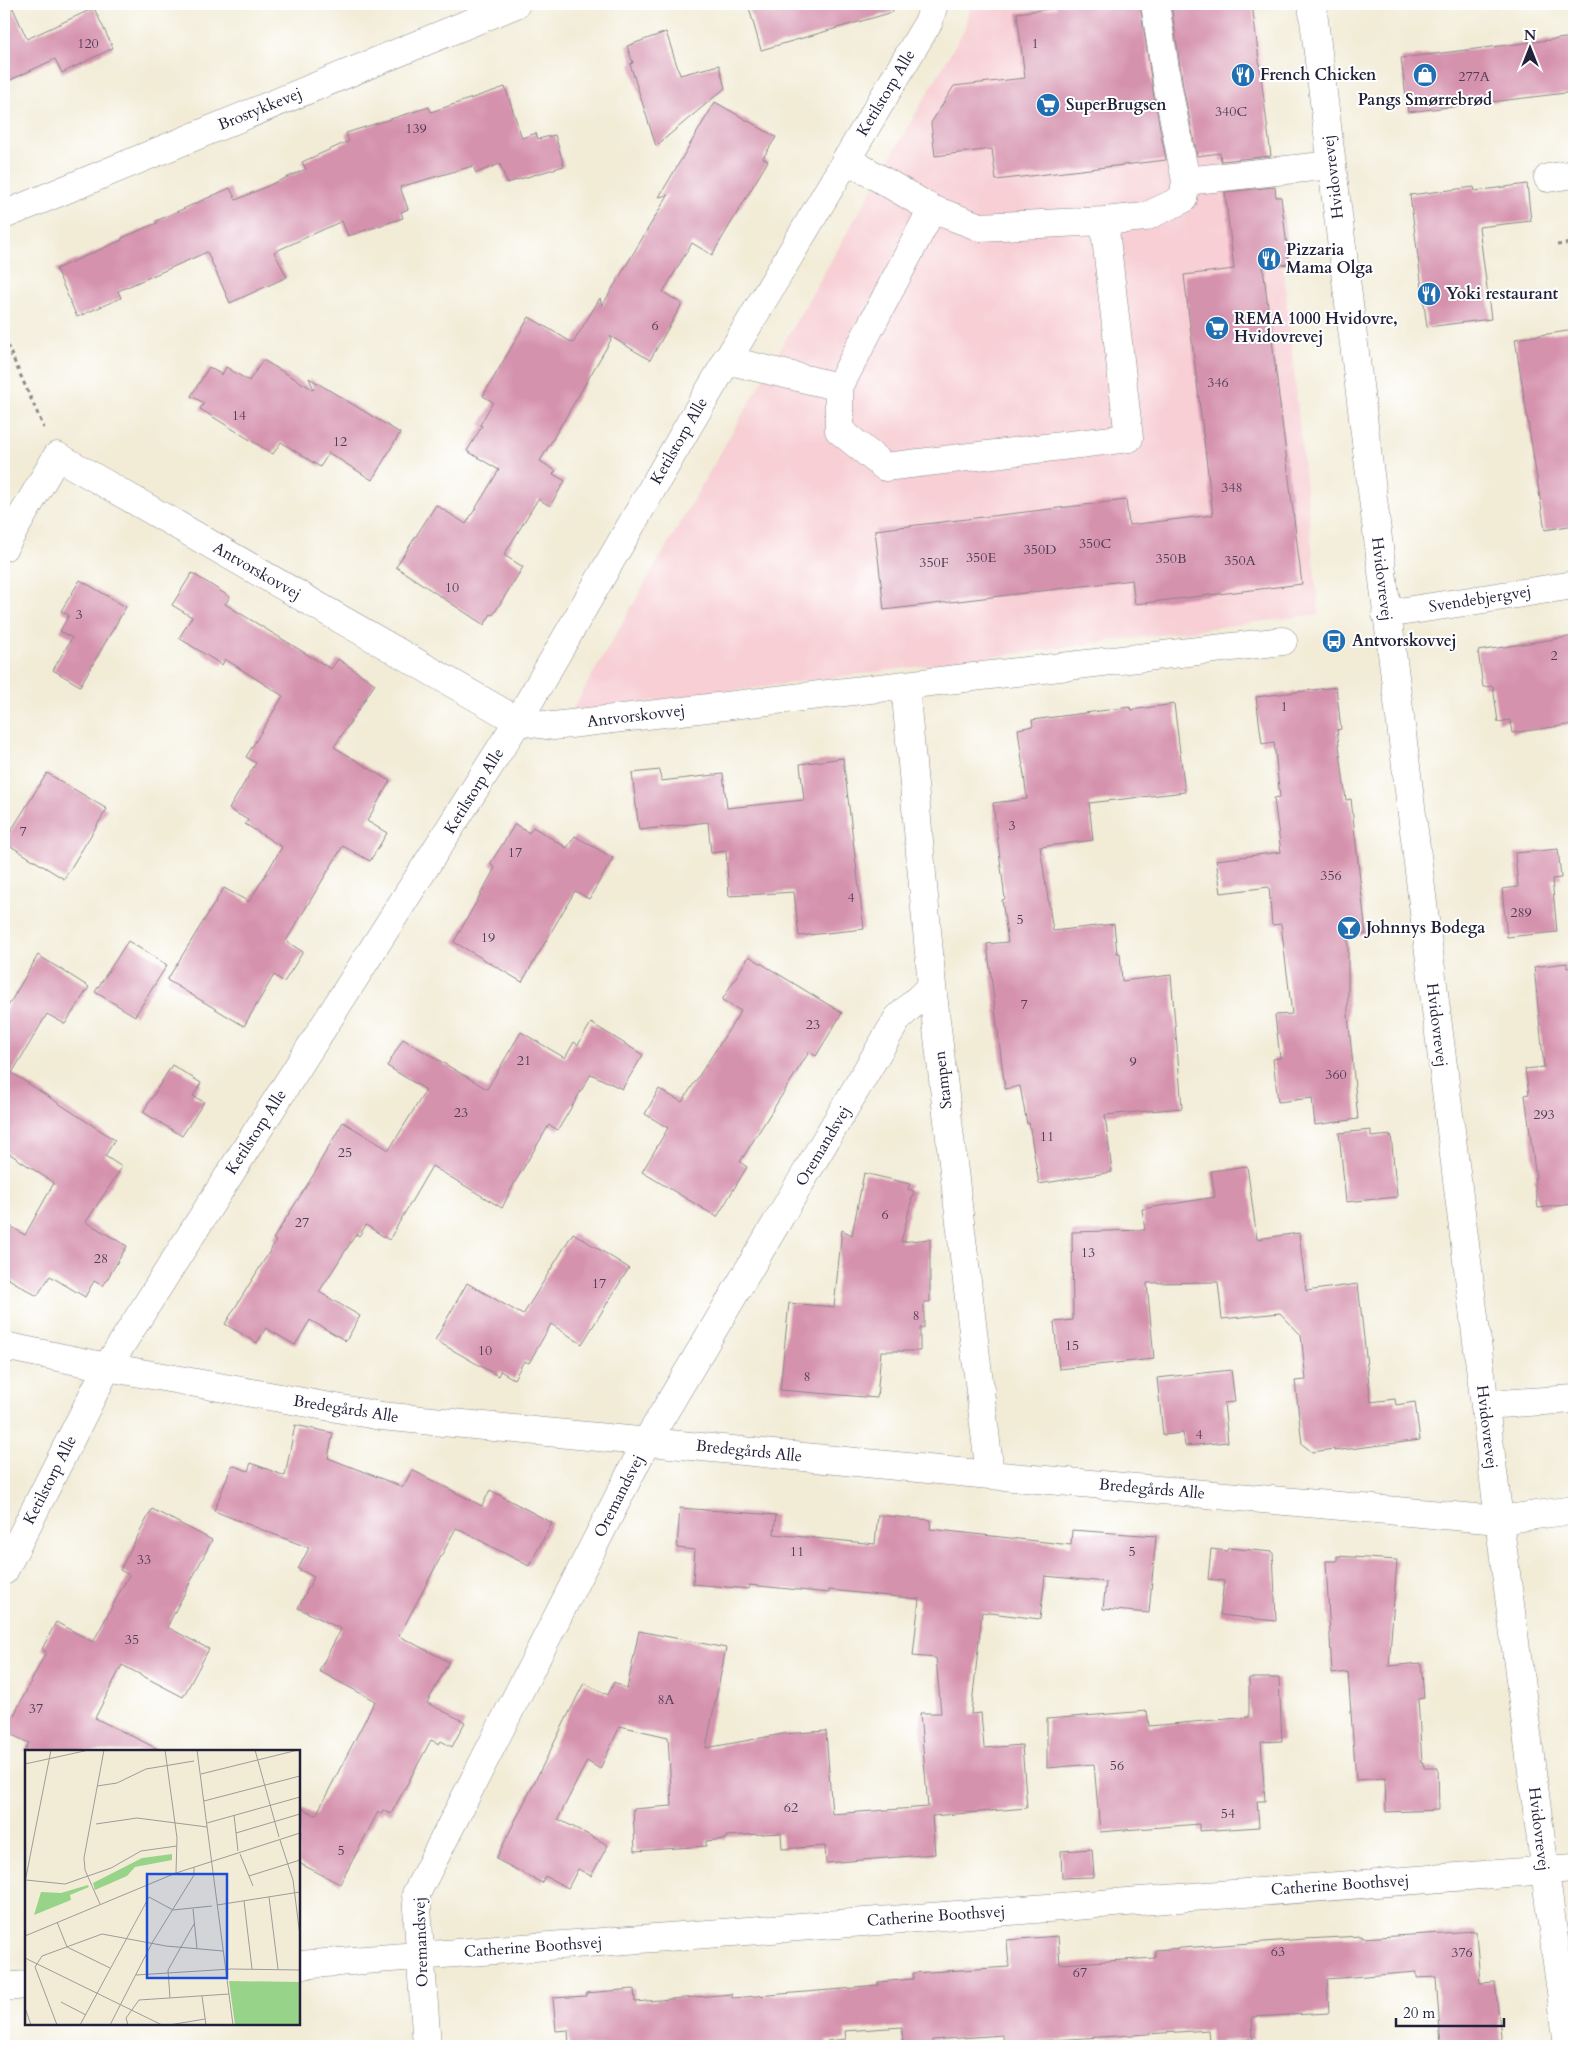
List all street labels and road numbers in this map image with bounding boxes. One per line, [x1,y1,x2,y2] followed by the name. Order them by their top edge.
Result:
[852,46,920,140] street label: Ketilstorp Alle
[215,82,305,136] street label: Brostykkevej
[1317,134,1349,220] street label: Hvidovrevej
[645,393,713,489] street label: Ketilstorp Alle
[1366,536,1398,622] street label: Hvidovrevej
[209,537,305,605] street label: Antvorskovvej
[1427,580,1533,618] street label: Svendebjergvej
[586,699,686,733] street label: Antvorskovvej
[439,744,509,838] street label: Ketilstorp Alle
[1421,982,1453,1068] street label: Hvidovrevej
[929,1050,957,1110] street label: Stampen
[220,1085,292,1179] street label: Ketilstorp Alle
[790,1102,856,1190] street label: Oremandsvej
[1471,1384,1503,1470] street label: Hvidovrevej
[292,1390,400,1428] street label: Bredegårds Alle
[18,1432,82,1528] street label: Ketilstorp Alle
[695,1434,803,1468] street label: Bredegårds Alle
[589,1451,649,1541] street label: Oremandsvej
[1098,1473,1206,1505] street label: Bredegårds Alle
[1523,1786,1555,1872] street label: Hvidovrevej
[1270,1869,1410,1901] street label: Catherine Boothsvej
[408,1897,434,1987] street label: Oremandsvej
[866,1900,1006,1932] street label: Catherine Boothsvej
[463,1931,603,1963] street label: Catherine Boothsvej

